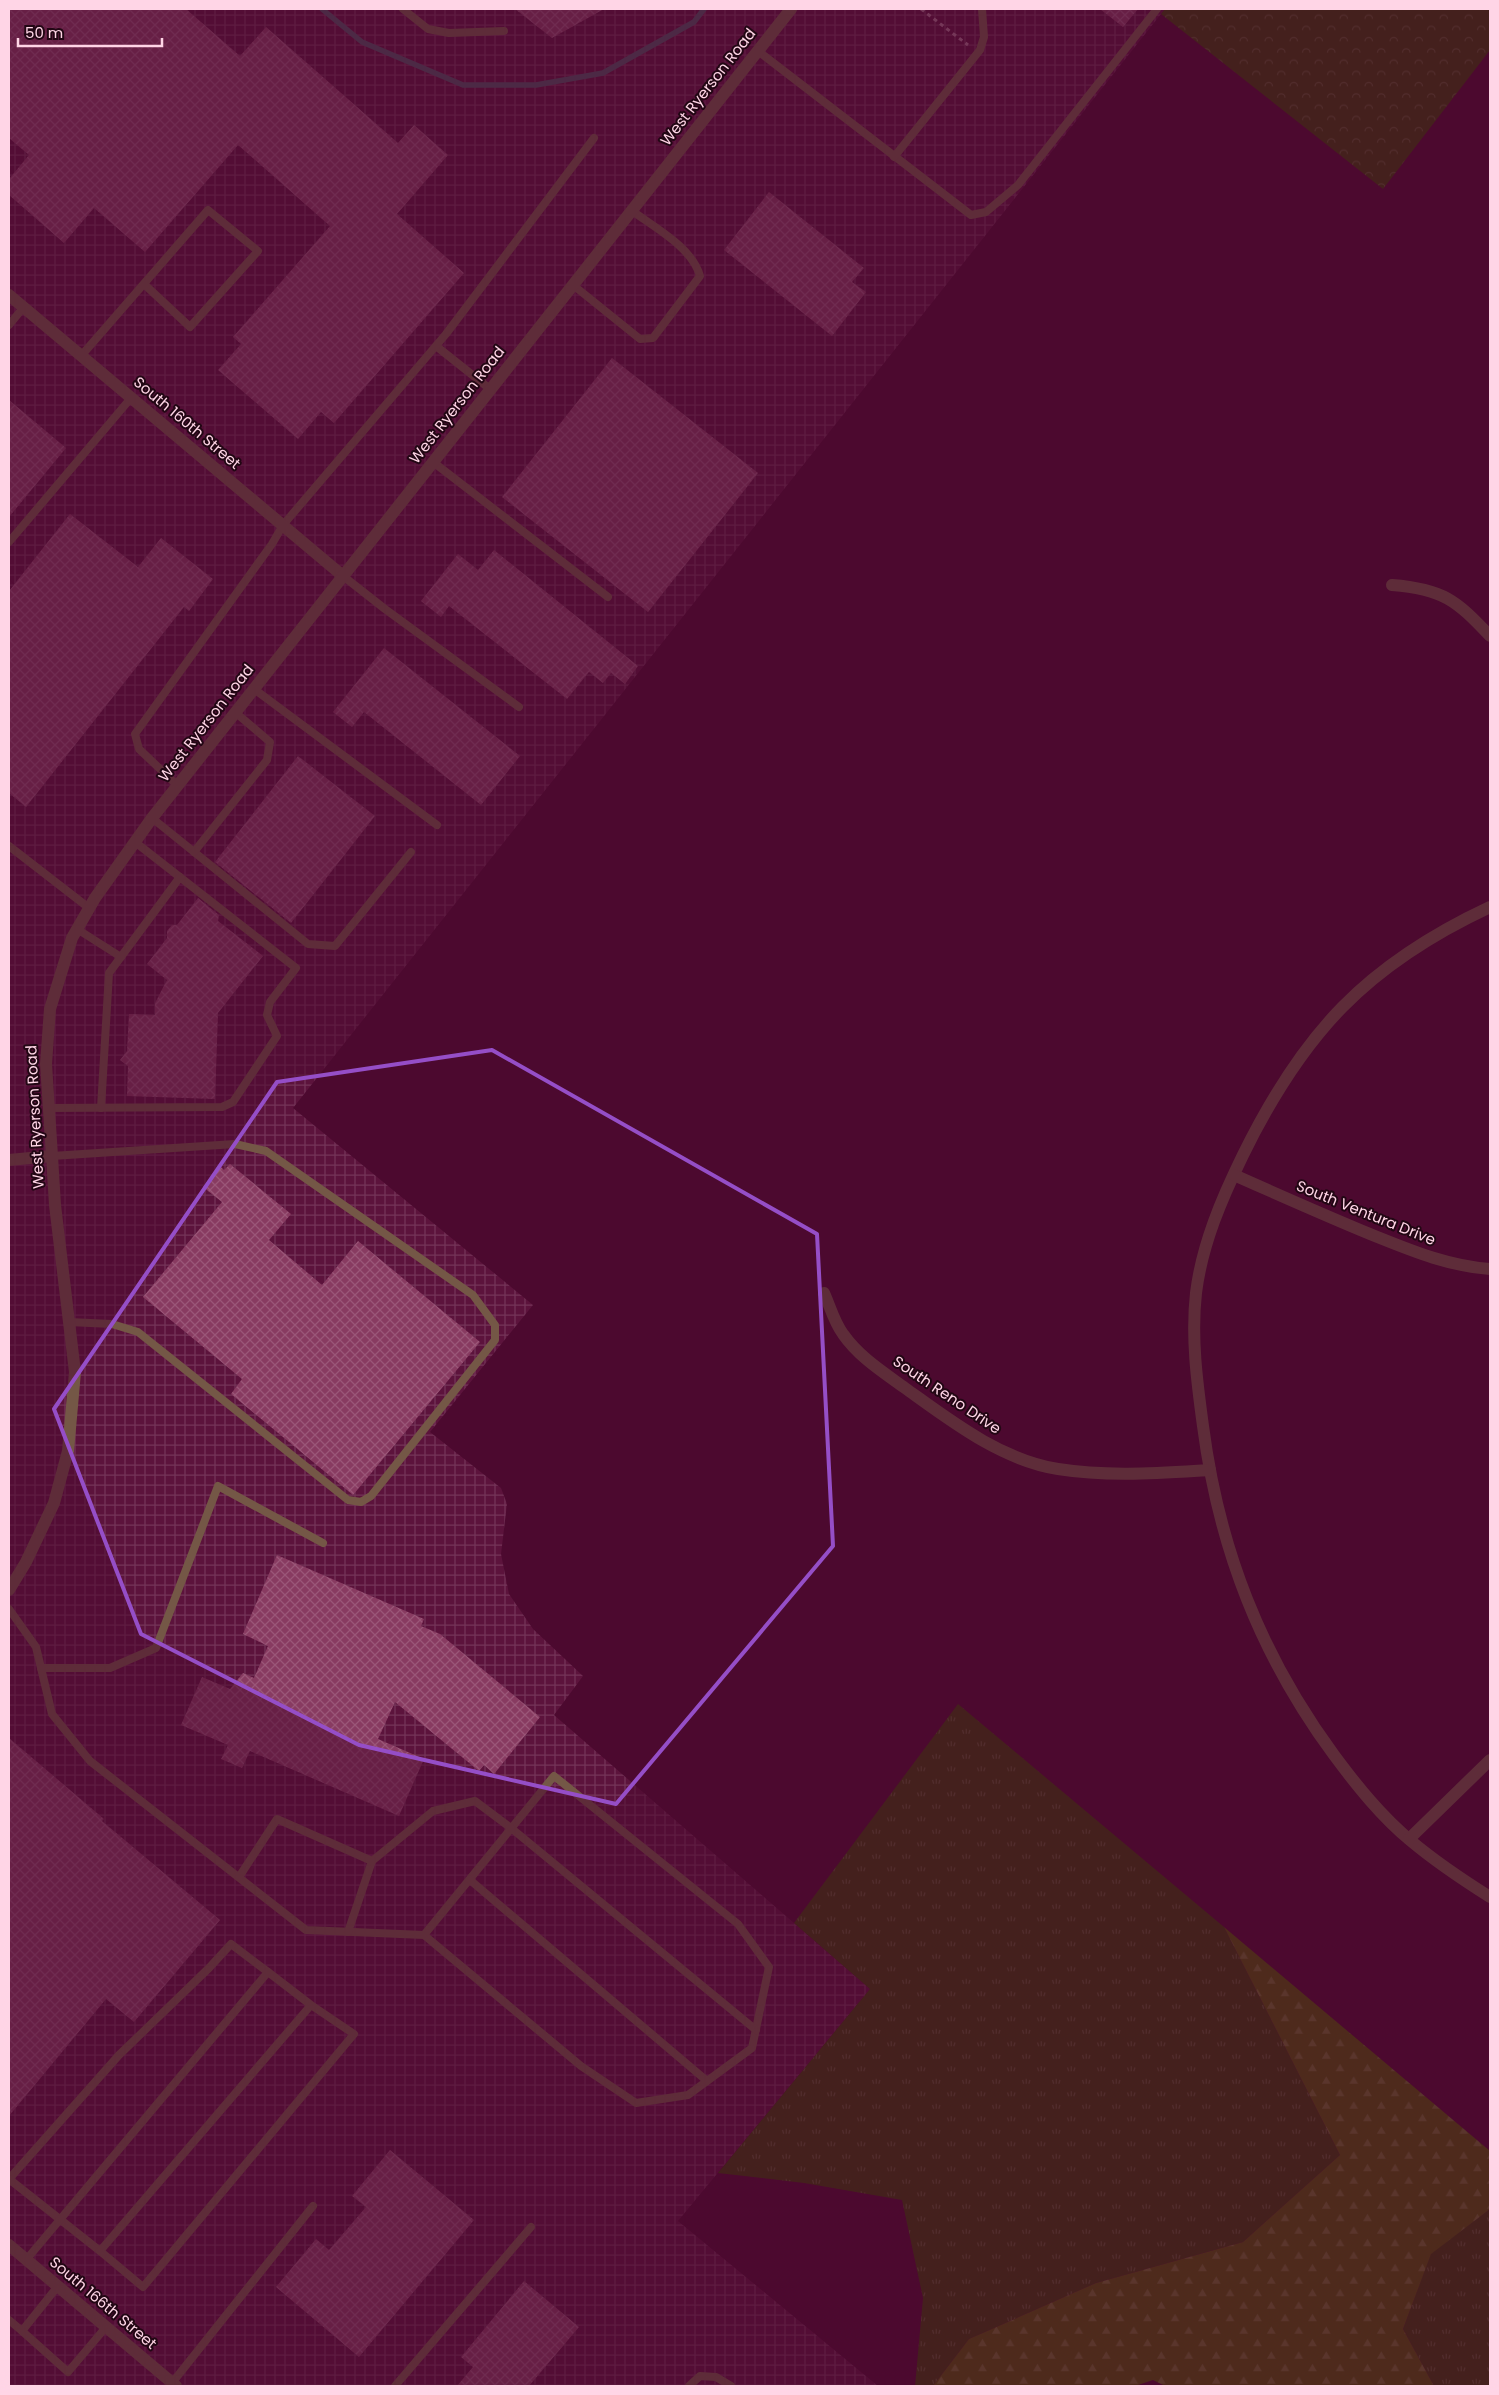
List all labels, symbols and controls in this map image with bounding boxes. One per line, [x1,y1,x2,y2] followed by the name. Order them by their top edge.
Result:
[18,15,161,47] scale bar
[25,22,63,43] text: 50 m
[655,24,760,150] street label: West Ryerson Road
[404,342,509,468] street label: West Ryerson Road
[129,372,245,474] street label: South 160th Street
[153,660,258,786] street label: West Ryerson Road
[20,1045,49,1189] street label: West Ryerson Road
[1293,1175,1439,1250] street label: South Ventura Drive
[889,1351,1006,1439] street label: South Reno Drive
[45,2252,161,2354] street label: South 166th Street

